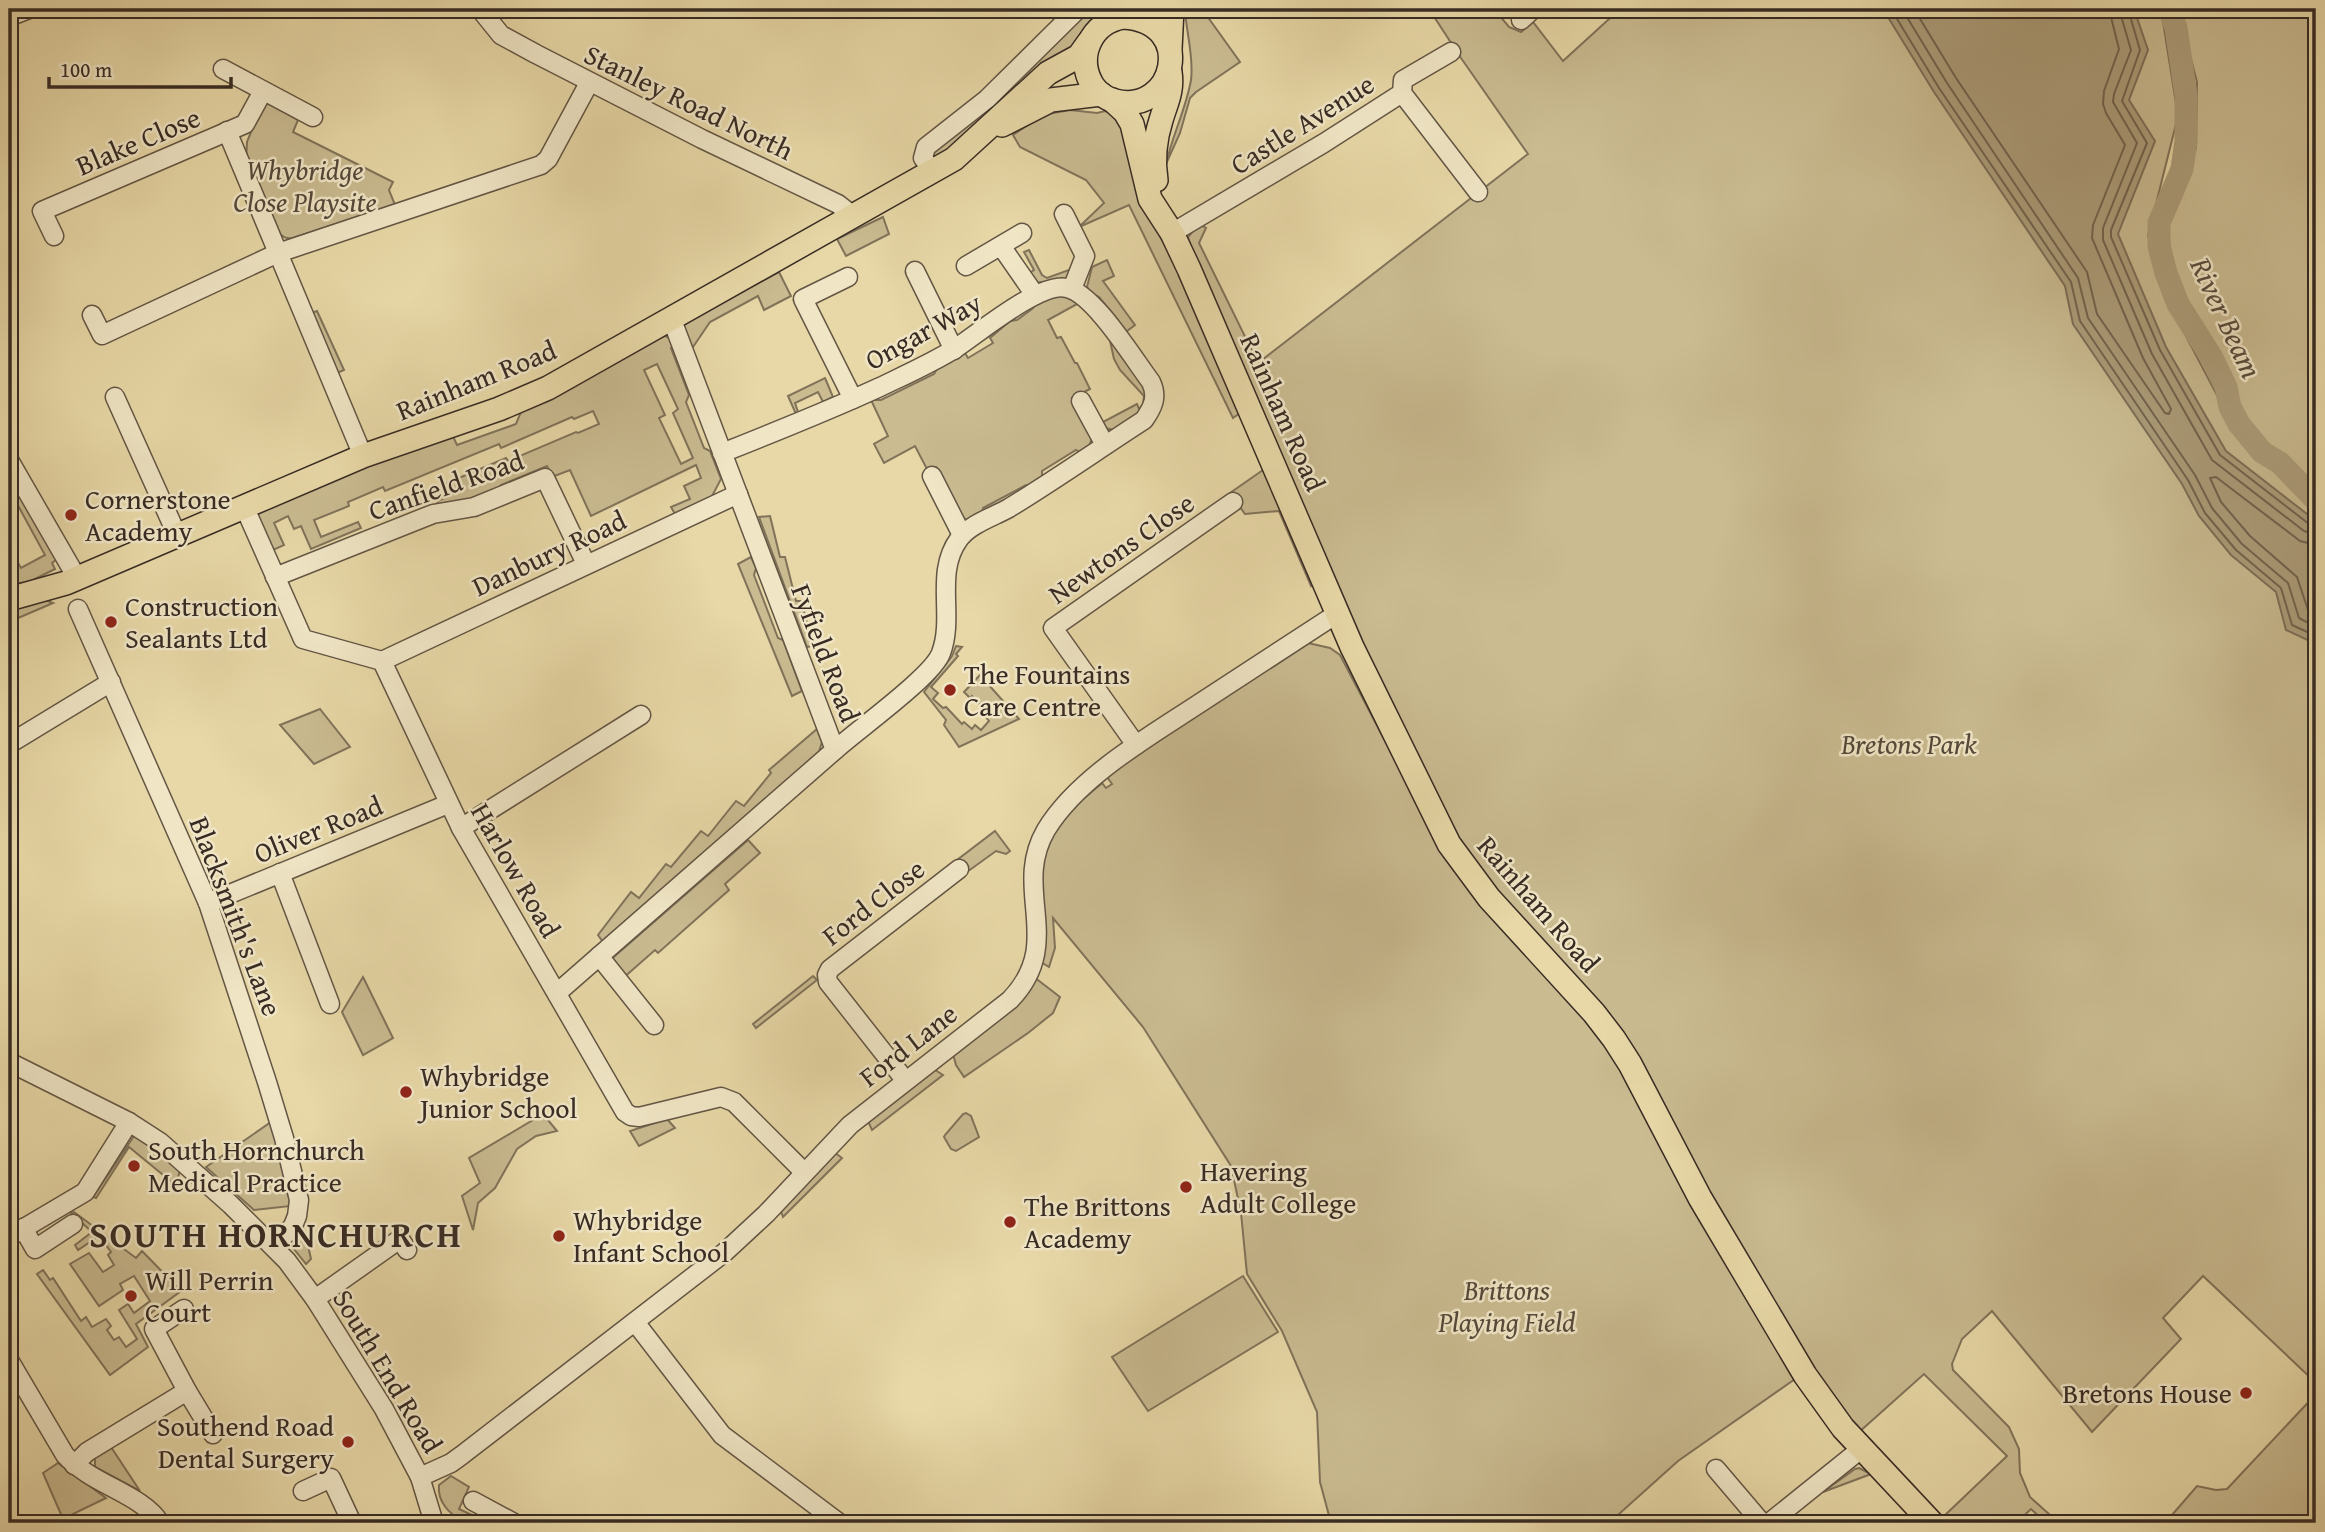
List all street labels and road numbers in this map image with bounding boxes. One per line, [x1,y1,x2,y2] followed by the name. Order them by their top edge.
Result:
[578,33,801,170] street label: Stanley Road North
[1222,63,1382,184] street label: Castle Avenue
[69,96,206,185] street label: Blake Close
[857,282,988,379] street label: Ongar Way
[1230,326,1337,498] street label: Rainham Road
[390,329,562,430] street label: Rainham Road
[363,439,529,530] street label: Canfield Road
[1039,482,1202,613] street label: Newtons Close
[465,499,633,606] street label: Danbury Road
[781,578,872,728] street label: Fyfield Road
[247,784,388,873] street label: Oliver Road
[461,795,572,945] street label: Harlow Road
[180,810,293,1022] street label: Blacksmith's Lane
[1468,826,1610,981] street label: Rainham Road
[812,848,933,955] street label: Ford Close
[850,993,966,1096] street label: Ford Lane
[323,1281,454,1460] street label: South End Road

